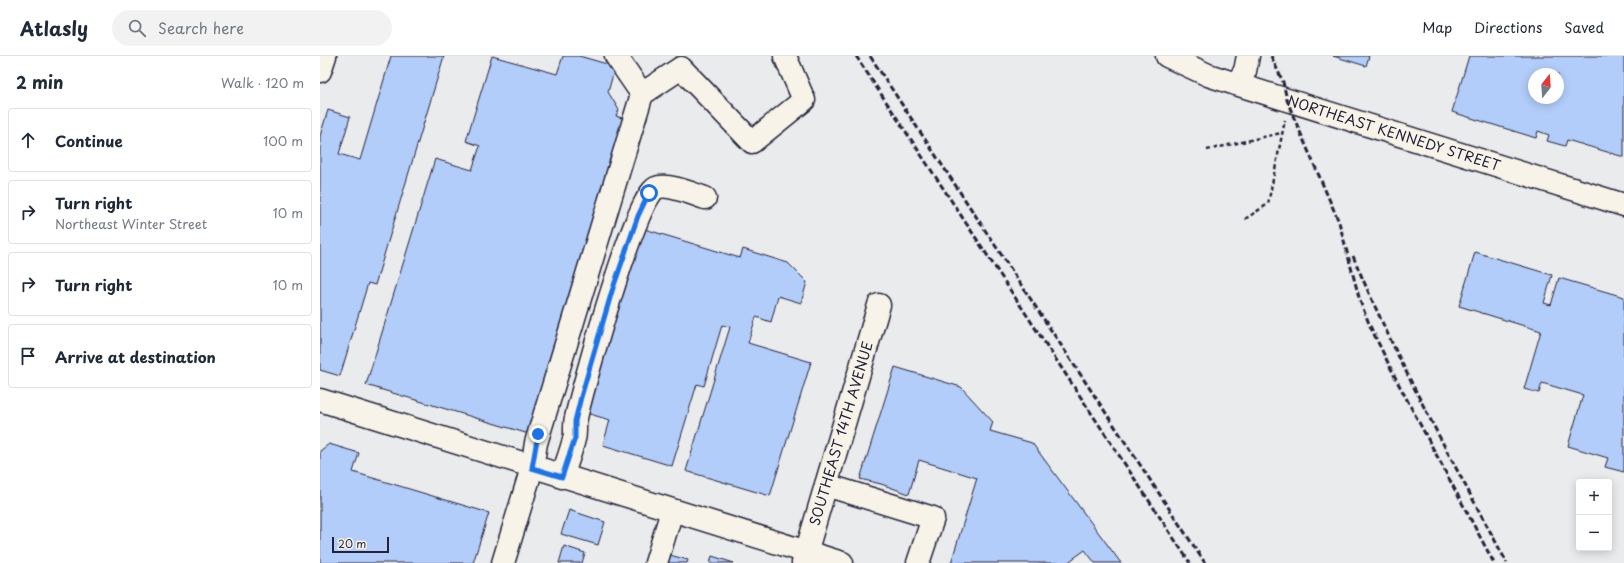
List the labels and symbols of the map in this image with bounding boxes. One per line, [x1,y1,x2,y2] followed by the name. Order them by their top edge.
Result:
[1528,68,1564,104] north arrow
[1285,90,1504,176] street label: NORTHEAST KENNEDY STREET
[640,184,658,202] route start
[804,339,878,528] street label: SOUTHEAST 14TH AVENUE
[529,425,547,443] route end
[332,535,389,554] scale bar

